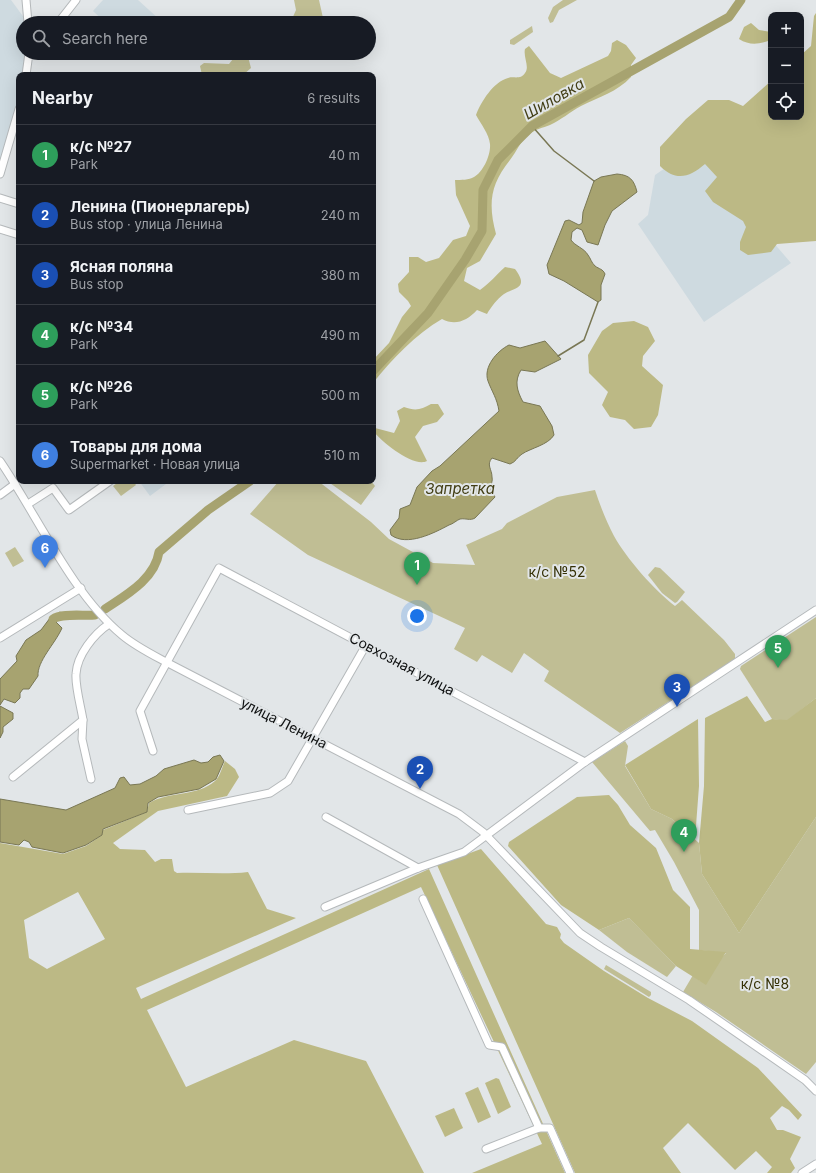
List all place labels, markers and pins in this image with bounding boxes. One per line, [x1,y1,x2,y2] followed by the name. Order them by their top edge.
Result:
[32,535,58,568] pin: 6
[404,552,430,585] pin: 1
[765,635,791,668] pin: 5
[664,674,690,707] pin: 3
[407,756,433,789] pin: 2
[671,819,697,852] pin: 4

